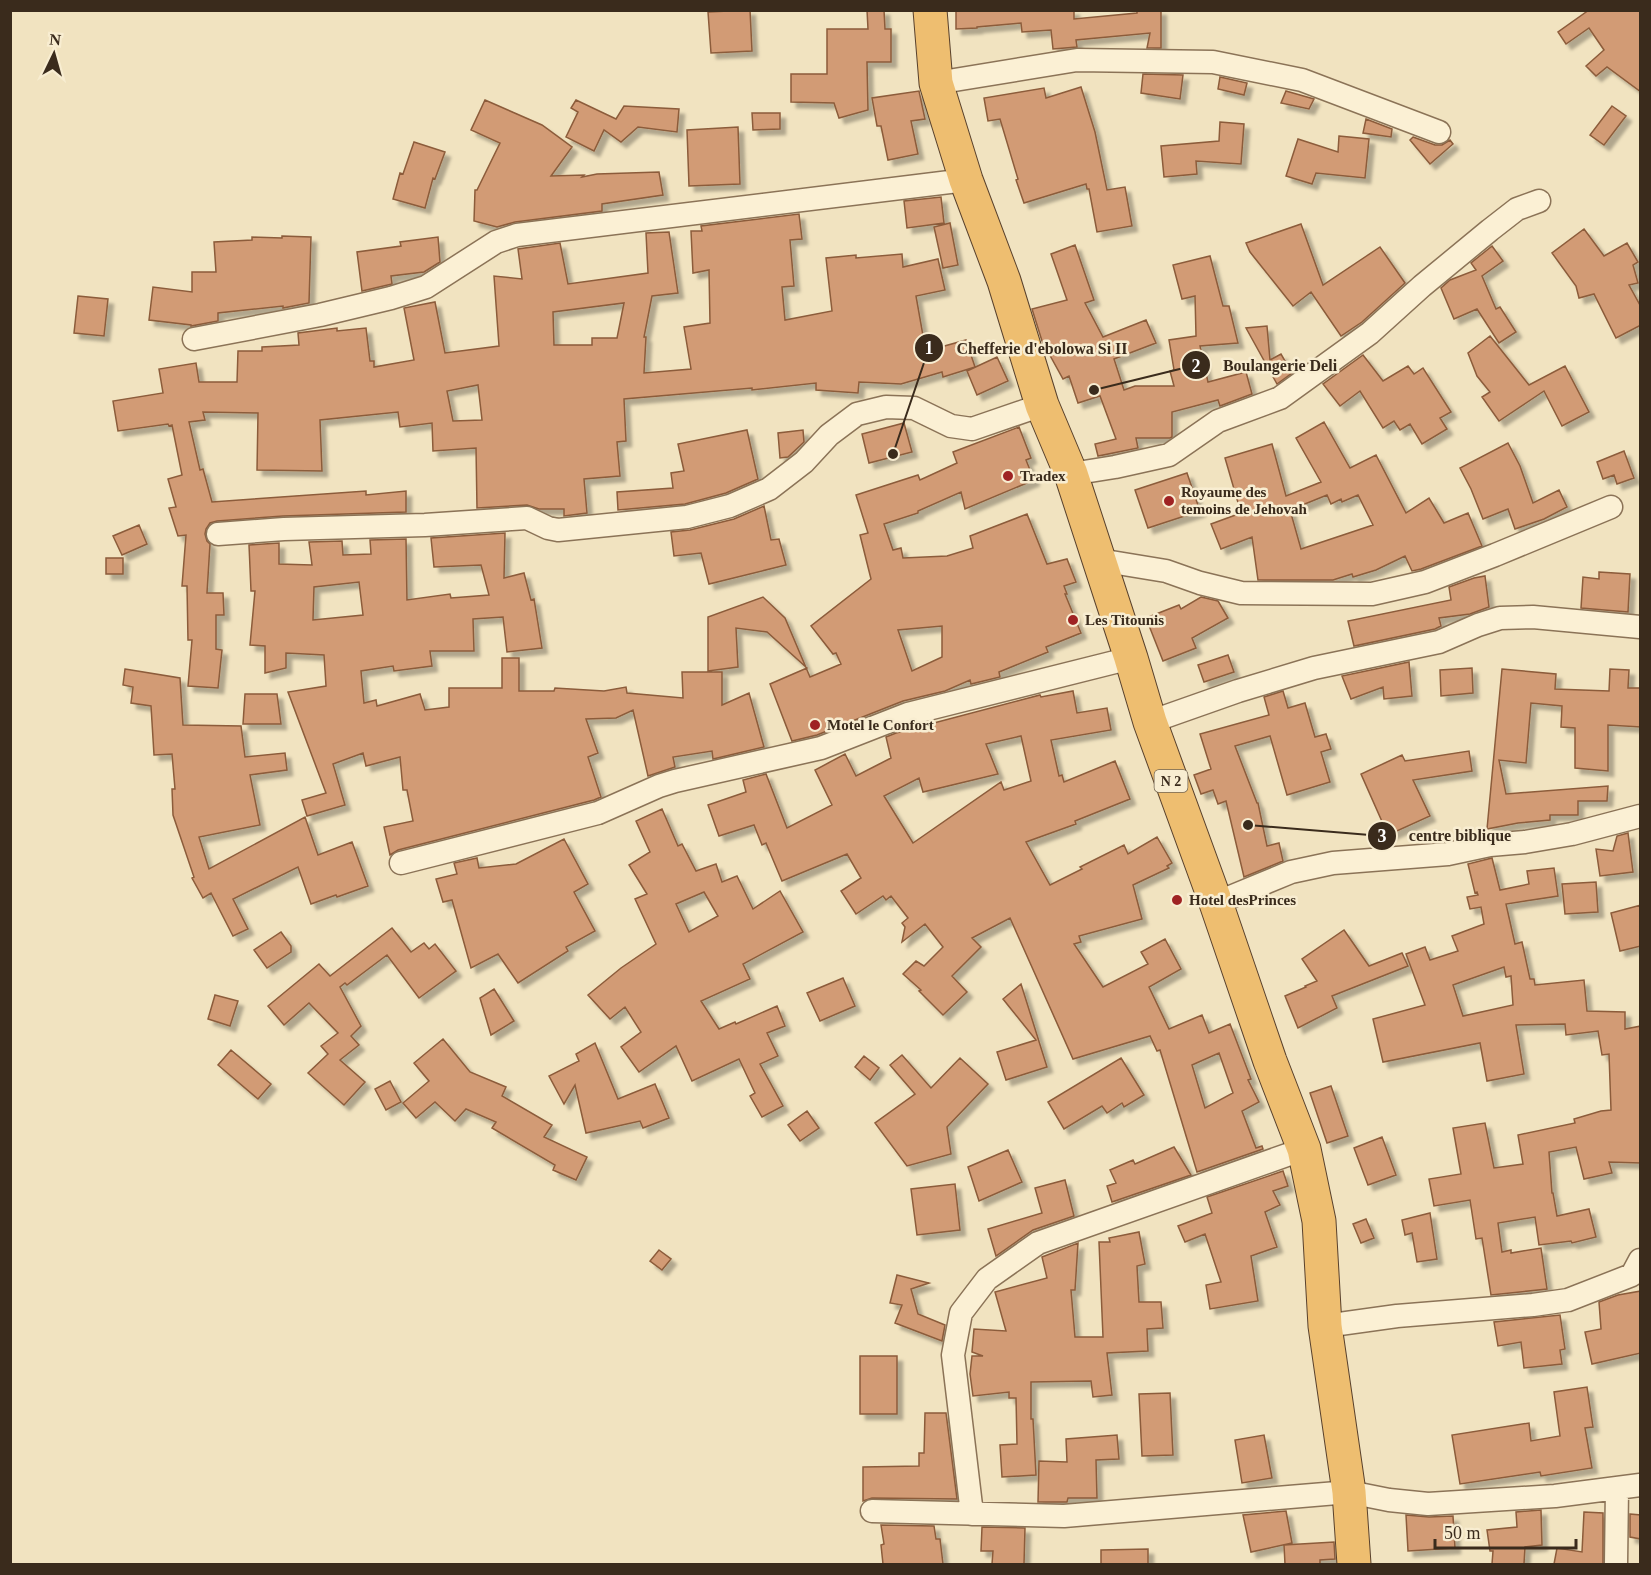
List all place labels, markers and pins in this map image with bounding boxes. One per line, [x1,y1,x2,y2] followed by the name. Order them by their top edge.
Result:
[914,331,1140,365] callout: Chefferie d'ebolowa Si II
[1181,348,1349,382] callout: Boulangerie Deli
[1020,468,1066,484] place label: Tradex
[1001,469,1015,483] marker: Tradex
[1181,484,1307,517] place label: Royaume des temoins de Jehovah
[1162,494,1176,508] marker: Royaume des temoins de Jehovah
[1085,612,1164,628] place label: Les Titounis
[1066,613,1080,627] marker: Les Titounis
[827,717,934,733] place label: Motel le Confort
[808,718,822,732] marker: Motel le Confort
[1367,819,1523,853] callout: centre biblique
[1189,892,1296,908] place label: Hotel desPrinces
[1170,893,1184,907] marker: Hotel desPrinces

